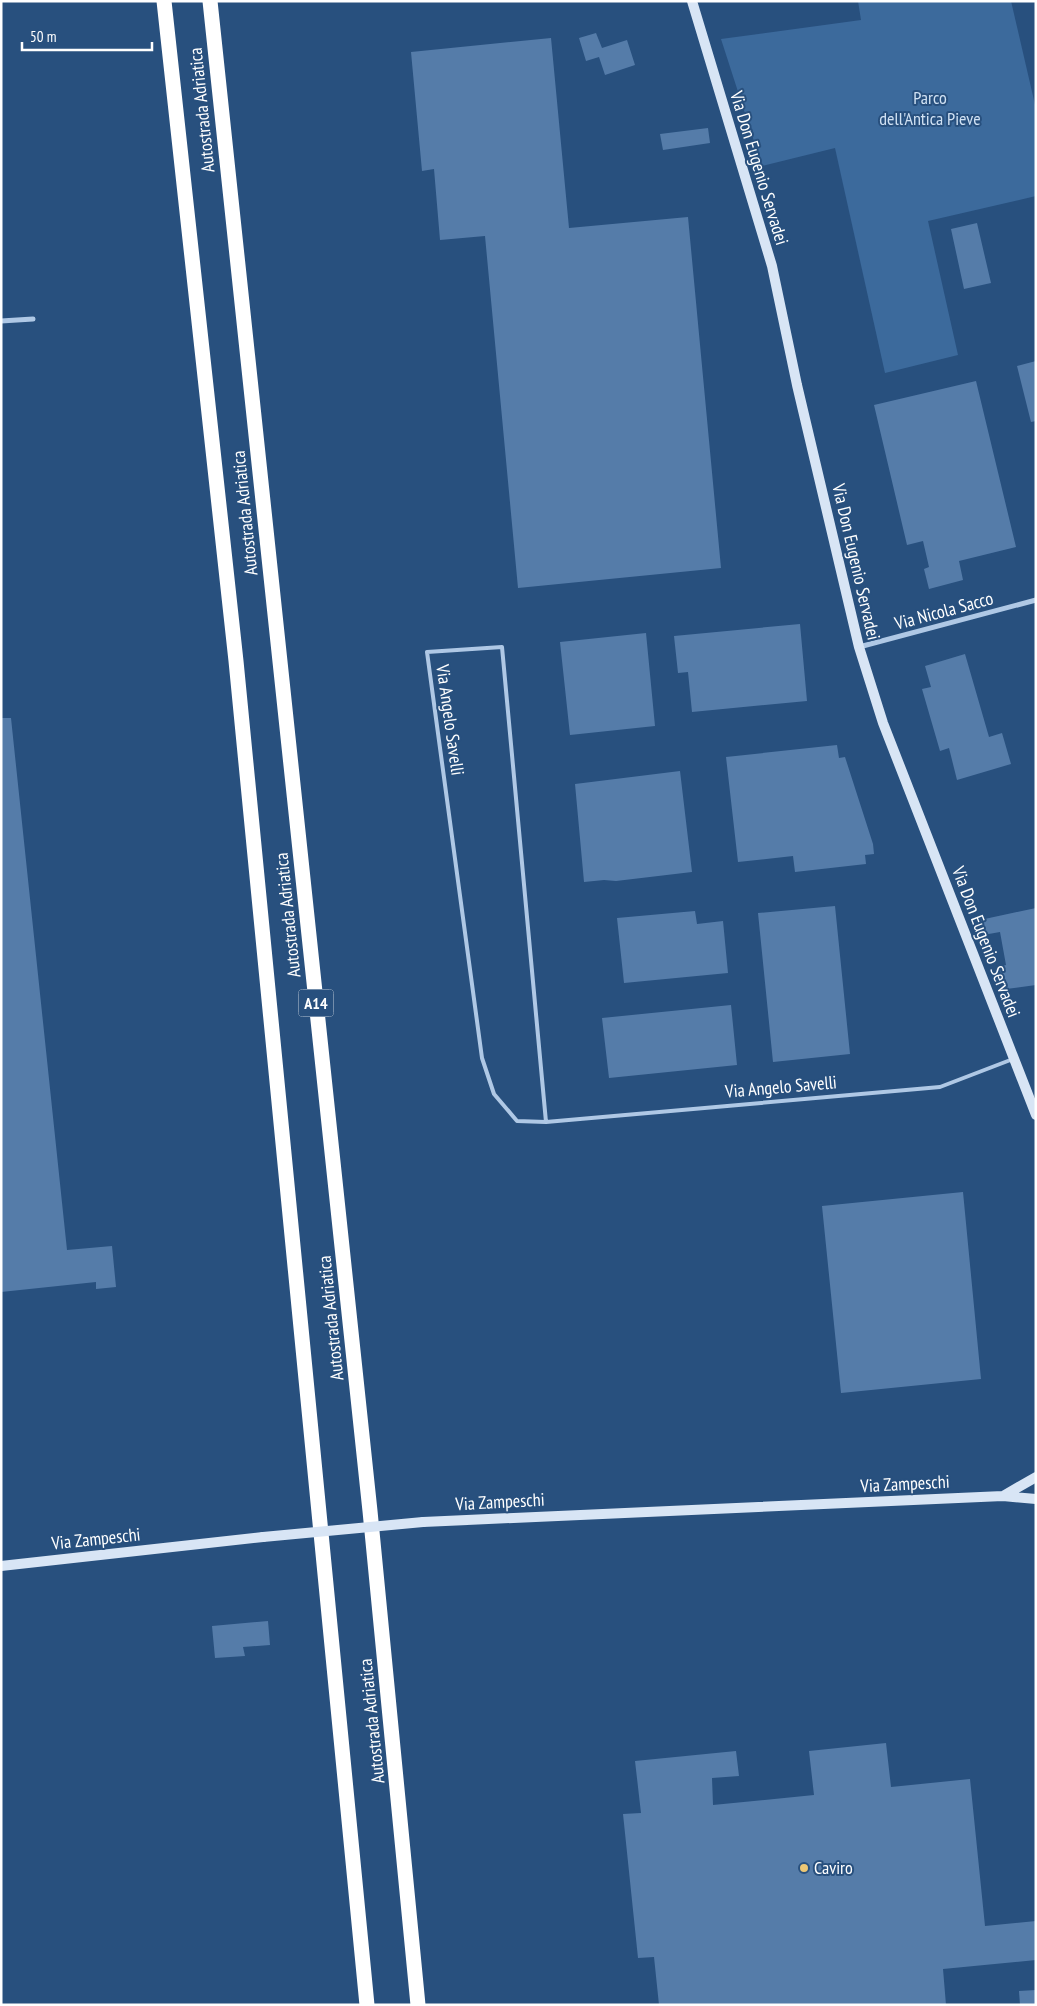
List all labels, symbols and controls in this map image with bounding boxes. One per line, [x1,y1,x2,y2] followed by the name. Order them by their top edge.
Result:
[22,20,152,52] scale bar
[30,27,56,46] text: 50 m
[184,47,219,174] street label: Autostrada Adriatica
[879,86,981,130] park label: Parco dell'Antica Pieve
[725,87,794,248] street label: Via Don Eugenio Servadei
[227,450,262,577] street label: Autostrada Adriatica
[827,481,886,642] street label: Via Don Eugenio Servadei
[891,586,996,635] street label: Via Nicola Sacco
[431,662,470,777] street label: Via Angelo Savelli
[270,852,305,979] street label: Autostrada Adriatica
[947,862,1026,1021] street label: Via Don Eugenio Servadei
[298,990,334,1016] road number: A14
[723,1070,838,1103] street label: Via Angelo Savelli
[313,1255,348,1382] street label: Autostrada Adriatica
[859,1470,950,1497] street label: Via Zampeschi
[454,1488,545,1515] street label: Via Zampeschi
[49,1522,141,1555] street label: Via Zampeschi
[354,1658,389,1785] street label: Autostrada Adriatica
[814,1856,853,1879] place label: Caviro
[798,1862,810,1874] marker: Caviro

